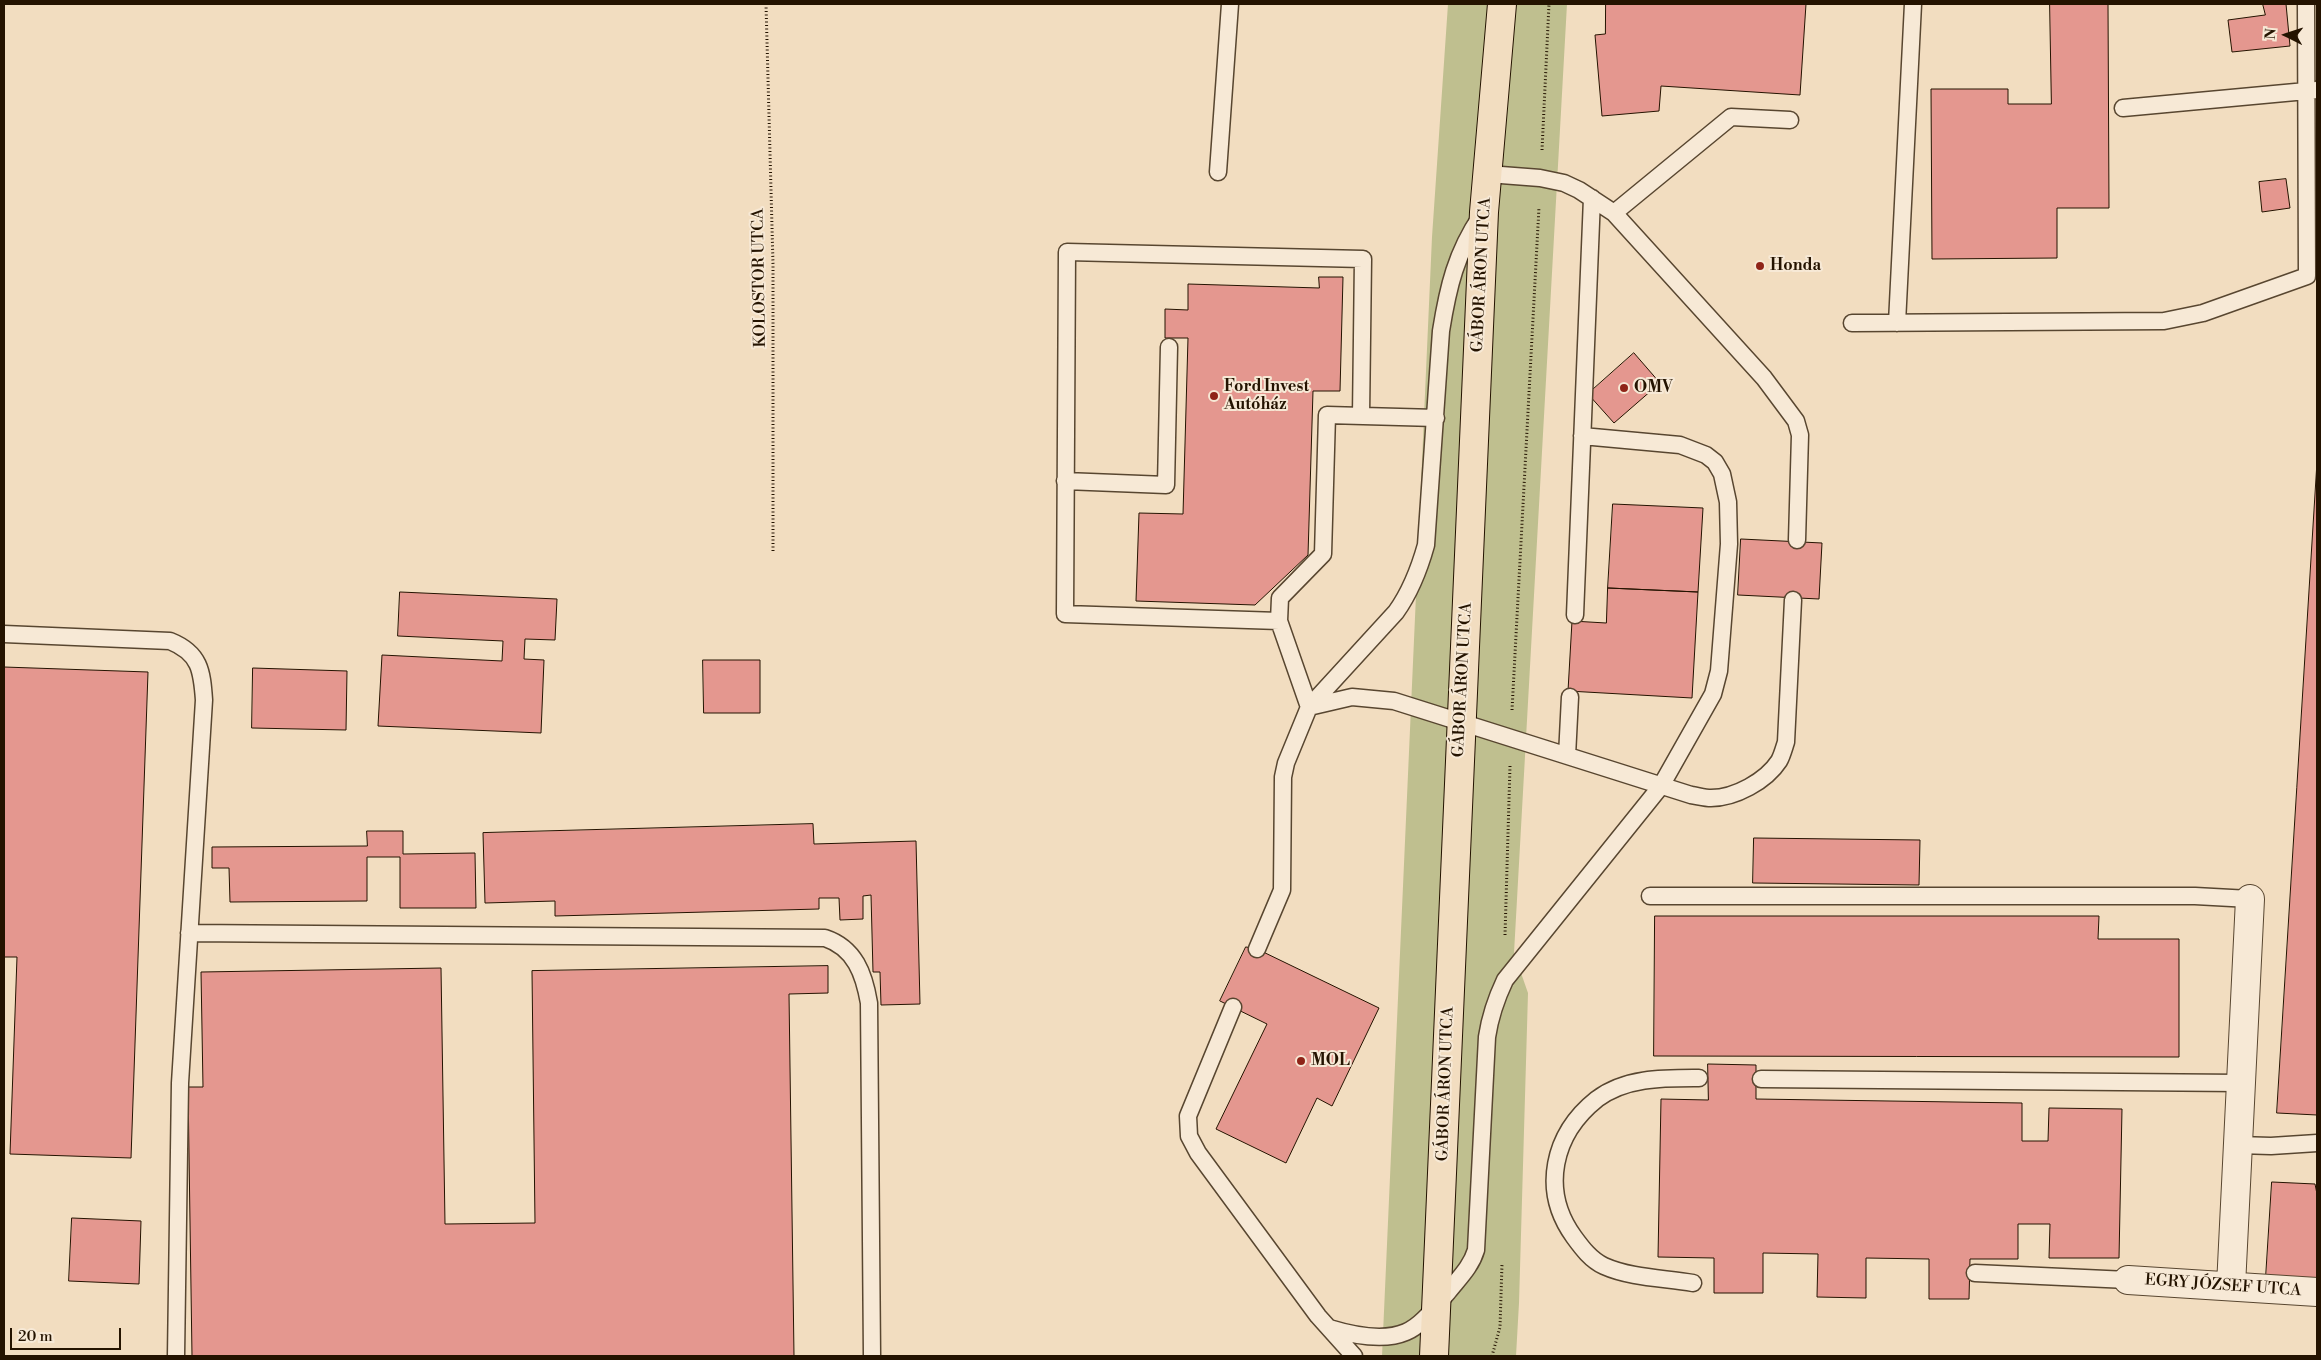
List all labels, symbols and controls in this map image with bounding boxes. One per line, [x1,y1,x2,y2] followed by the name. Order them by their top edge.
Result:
[2261,10,2311,60] north arrow
[2262,28,2280,40] text: N
[1468,197,1496,353] street label: GÁBOR ÁRON UTCA
[749,208,771,348] street label: KOLOSTOR UTCA
[1770,256,1821,276] place label: Honda
[1754,260,1766,272] marker: Honda
[1224,377,1309,415] place label: Ford Invest Autóház
[1634,378,1673,398] place label: OMV
[1618,382,1630,394] marker: OMV
[1208,390,1220,402] marker: Ford Invest Autóház
[1449,602,1477,758] street label: GÁBOR ÁRON UTCA
[1434,1006,1458,1162] street label: GÁBOR ÁRON UTCA
[1311,1051,1350,1071] place label: MOL
[1295,1055,1307,1067] marker: MOL
[2144,1271,2302,1301] street label: EGRY JÓZSEF UTCA
[12,1318,124,1350] scale bar
[18,1327,53,1346] text: 20 m

